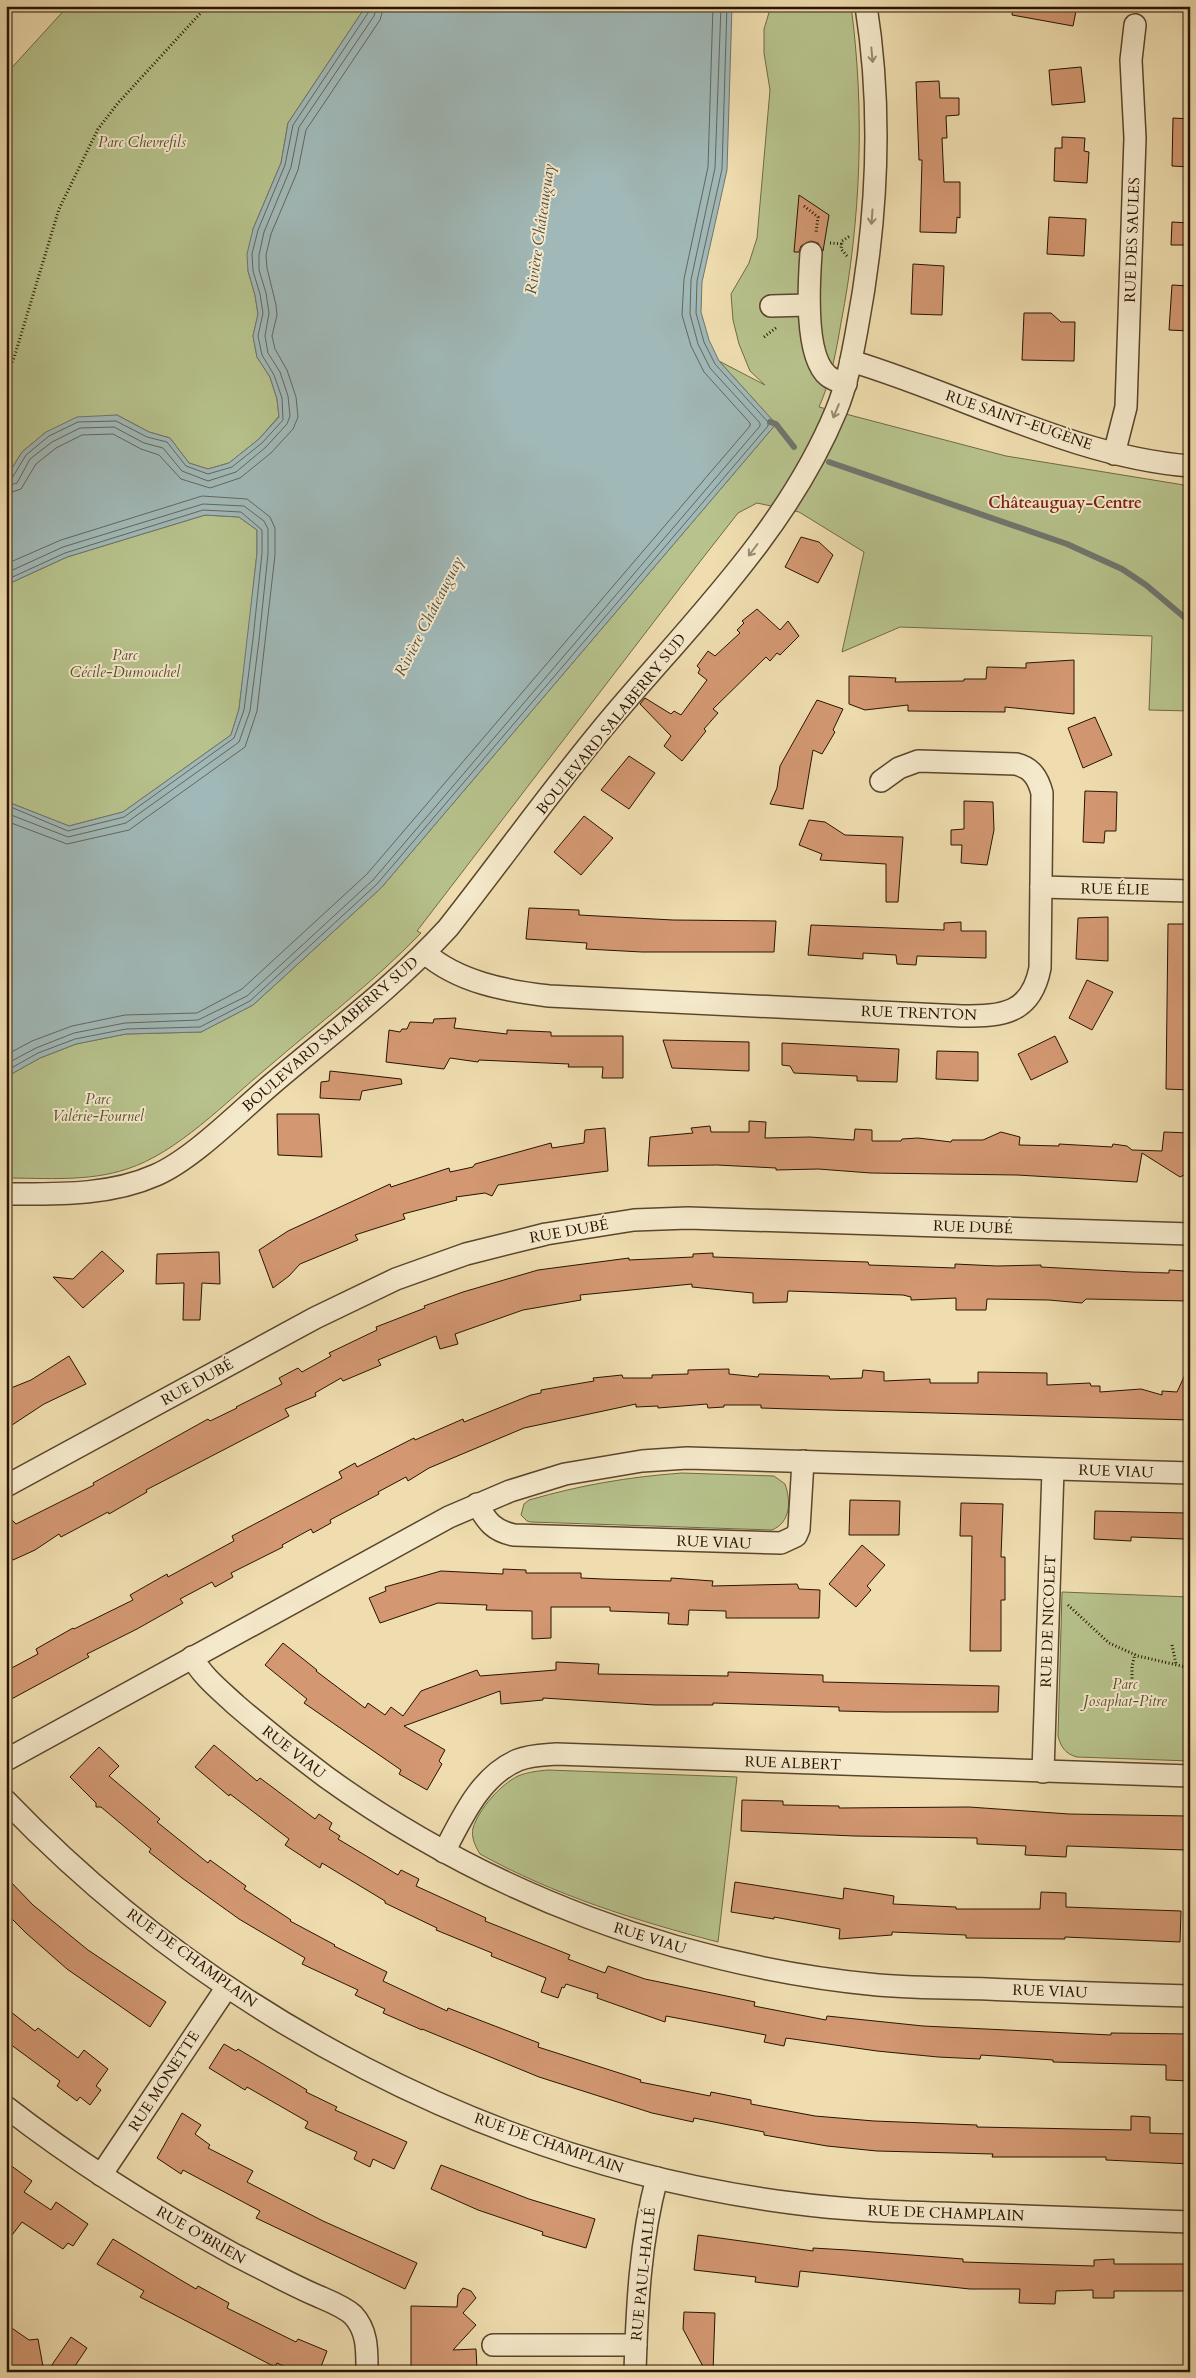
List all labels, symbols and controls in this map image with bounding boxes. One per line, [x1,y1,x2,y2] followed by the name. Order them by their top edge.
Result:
[868,46,877,62] one-way arrow
[98,132,186,152] park label: Parc Chevrefils
[520,162,560,296] water label: Rivière Châteauguay
[1120,177,1144,303] street label: RUE DES SAULES
[867,209,877,225] one-way arrow
[943,385,1095,455] street label: RUE SAINT-EUGÈNE
[831,403,840,418] one-way arrow
[988,492,1142,514] district label: Châteauguay-Centre
[748,543,759,556] one-way arrow
[389,553,469,680] water label: Rivière Châteauguay
[532,629,690,819] street label: BOULEVARD SALABERRY SUD
[70,645,181,682] park label: Parc Cécile-Dumouchel
[1081,878,1149,900] street label: RUE ÉLIE
[238,952,422,1116] street label: BOULEVARD SALABERRY SUD
[861,1001,978,1025] street label: RUE TRENTON
[52,1089,145,1126] park label: Parc Valérie-Fournel
[528,1214,610,1248] street label: RUE DUBÉ
[933,1216,1013,1238] street label: RUE DUBÉ
[157,1354,237,1410] street label: RUE DUBÉ
[1078,1460,1155,1482] street label: RUE VIAU
[676,1531,753,1553] street label: RUE VIAU
[1036,1554,1060,1688] street label: RUE DE NICOLET
[1079,1674,1167,1711] park label: Parc Josaphat-Pitre
[258,1721,330,1783] street label: RUE VIAU
[744,1751,842,1775] street label: RUE ALBERT
[123,1904,261,2012] street label: RUE DE CHAMPLAIN
[611,1917,689,1959] street label: RUE VIAU
[1012,1980,1089,2002] street label: RUE VIAU
[124,2027,204,2135] street label: RUE MONETTE
[472,2108,627,2178] street label: RUE DE CHAMPLAIN
[867,2200,1025,2226] street label: RUE DE CHAMPLAIN
[153,2201,250,2269] street label: RUE O'BRIEN
[626,2206,660,2342] street label: RUE PAUL-HALLÉ

